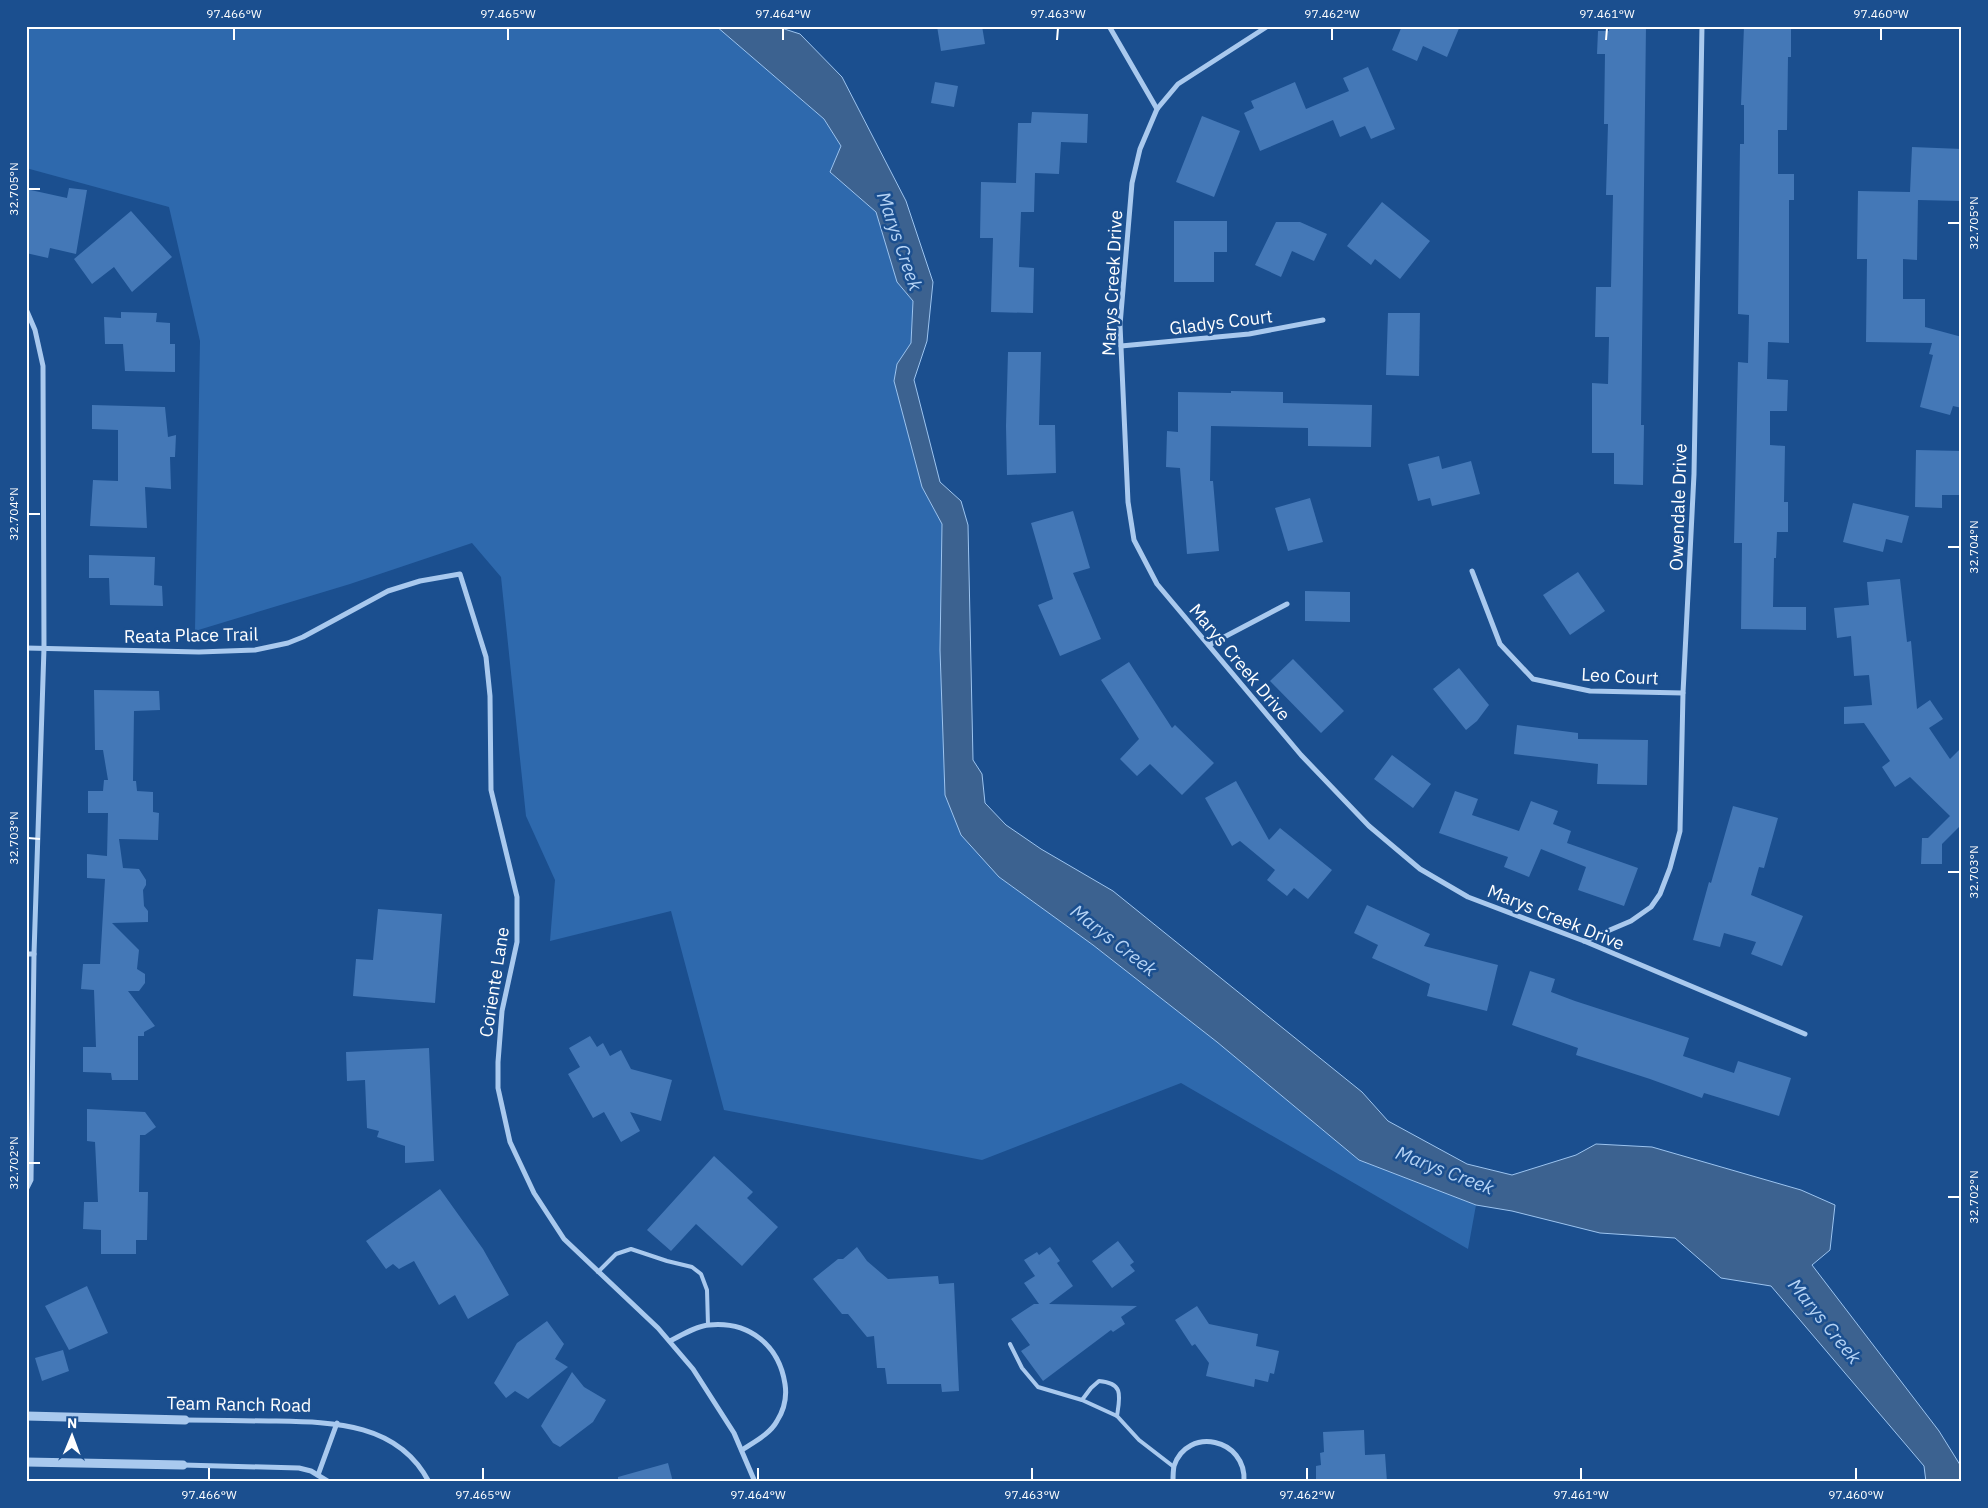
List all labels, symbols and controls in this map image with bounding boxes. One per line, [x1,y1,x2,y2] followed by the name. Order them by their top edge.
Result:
[206,6,262,21] text: 97.466°W
[480,6,536,21] text: 97.465°W
[755,6,811,21] text: 97.464°W
[1030,6,1086,21] text: 97.463°W
[1304,6,1360,21] text: 97.462°W
[1579,6,1635,21] text: 97.461°W
[1853,6,1909,21] text: 97.460°W
[6,162,21,216] text: 32.705°N
[872,188,929,295] water label: Marys Creek
[1966,196,1981,250] text: 32.705°N
[1097,209,1127,356] street label: Marys Creek Drive
[1168,304,1274,340] street label: Gladys Court
[1664,443,1692,571] street label: Owendale Drive
[6,487,21,541] text: 32.704°N
[1966,520,1981,574] text: 32.704°N
[1184,599,1296,725] street label: Marys Creek Drive
[124,622,259,648] street label: Reata Place Trail
[1581,662,1659,690] street label: Leo Court
[6,811,21,865] text: 32.703°N
[1966,845,1981,899] text: 32.703°N
[1484,879,1628,955] street label: Marys Creek Drive
[1066,899,1163,982] water label: Marys Creek
[474,925,514,1039] street label: Coriente Lane
[6,1136,21,1190] text: 32.702°N
[1393,1140,1499,1200] water label: Marys Creek
[1966,1170,1981,1224] text: 32.702°N
[1783,1273,1868,1370] water label: Marys Creek
[166,1391,312,1417] street label: Team Ranch Road
[48,1410,98,1460] north arrow
[67,1414,77,1432] text: N
[181,1487,237,1502] text: 97.466°W
[455,1487,511,1502] text: 97.465°W
[730,1487,786,1502] text: 97.464°W
[1004,1487,1060,1502] text: 97.463°W
[1279,1487,1335,1502] text: 97.462°W
[1553,1487,1609,1502] text: 97.461°W
[1828,1487,1884,1502] text: 97.460°W

